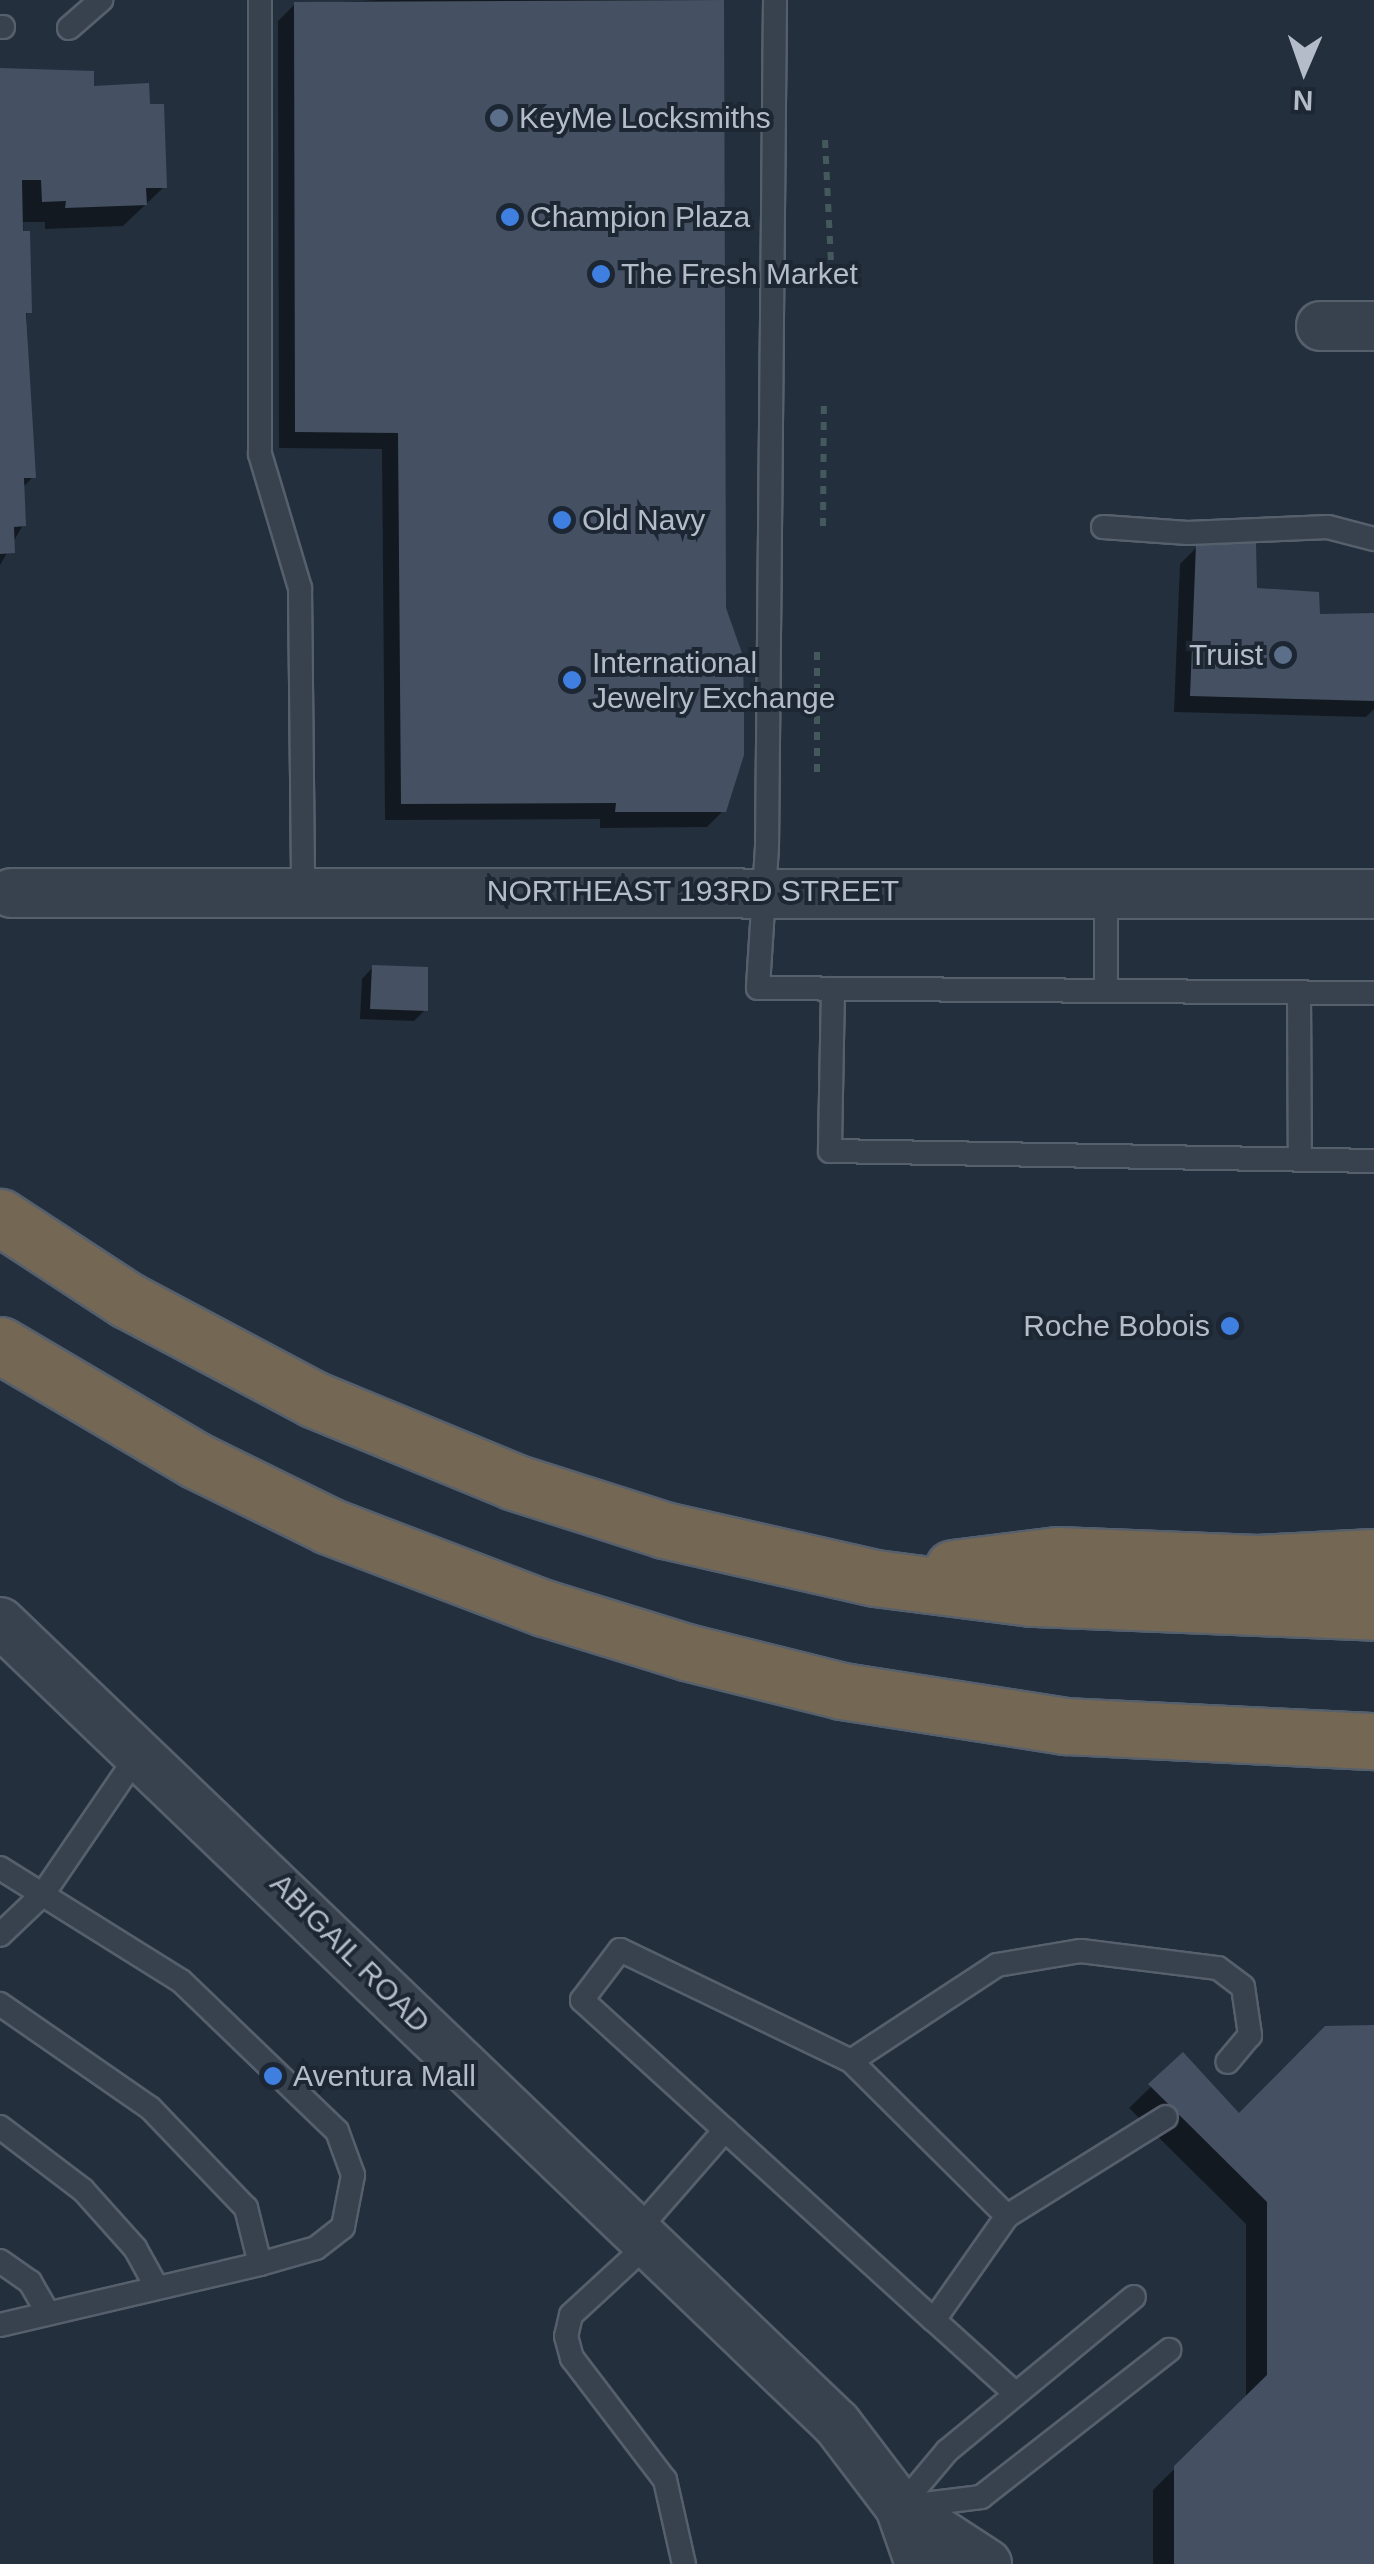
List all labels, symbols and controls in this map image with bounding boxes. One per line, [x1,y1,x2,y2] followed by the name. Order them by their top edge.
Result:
[1254,20,1354,120] north arrow
[1292,85,1314,116] text: N
[519,100,771,136] place label: KeyMe Locksmiths
[488,107,510,129] marker: KeyMe Locksmiths
[530,199,750,235] place label: Champion Plaza
[499,206,521,228] marker: Champion Plaza
[621,256,858,292] place label: The Fresh Market
[590,263,612,285] marker: The Fresh Market
[582,502,705,538] place label: Old Navy
[551,509,573,531] marker: Old Navy
[1189,637,1263,673] place label: Truist
[1272,644,1294,666] marker: Truist
[592,645,835,716] place label: International Jewelry Exchange
[561,669,583,691] marker: International Jewelry Exchange
[487,873,899,909] street label: NORTHEAST 193RD STREET
[1023,1308,1210,1344] place label: Roche Bobois
[1219,1315,1241,1337] marker: Roche Bobois
[262,1865,438,2041] street label: ABIGAIL ROAD
[293,2058,476,2094] place label: Aventura Mall
[262,2065,284,2087] marker: Aventura Mall

